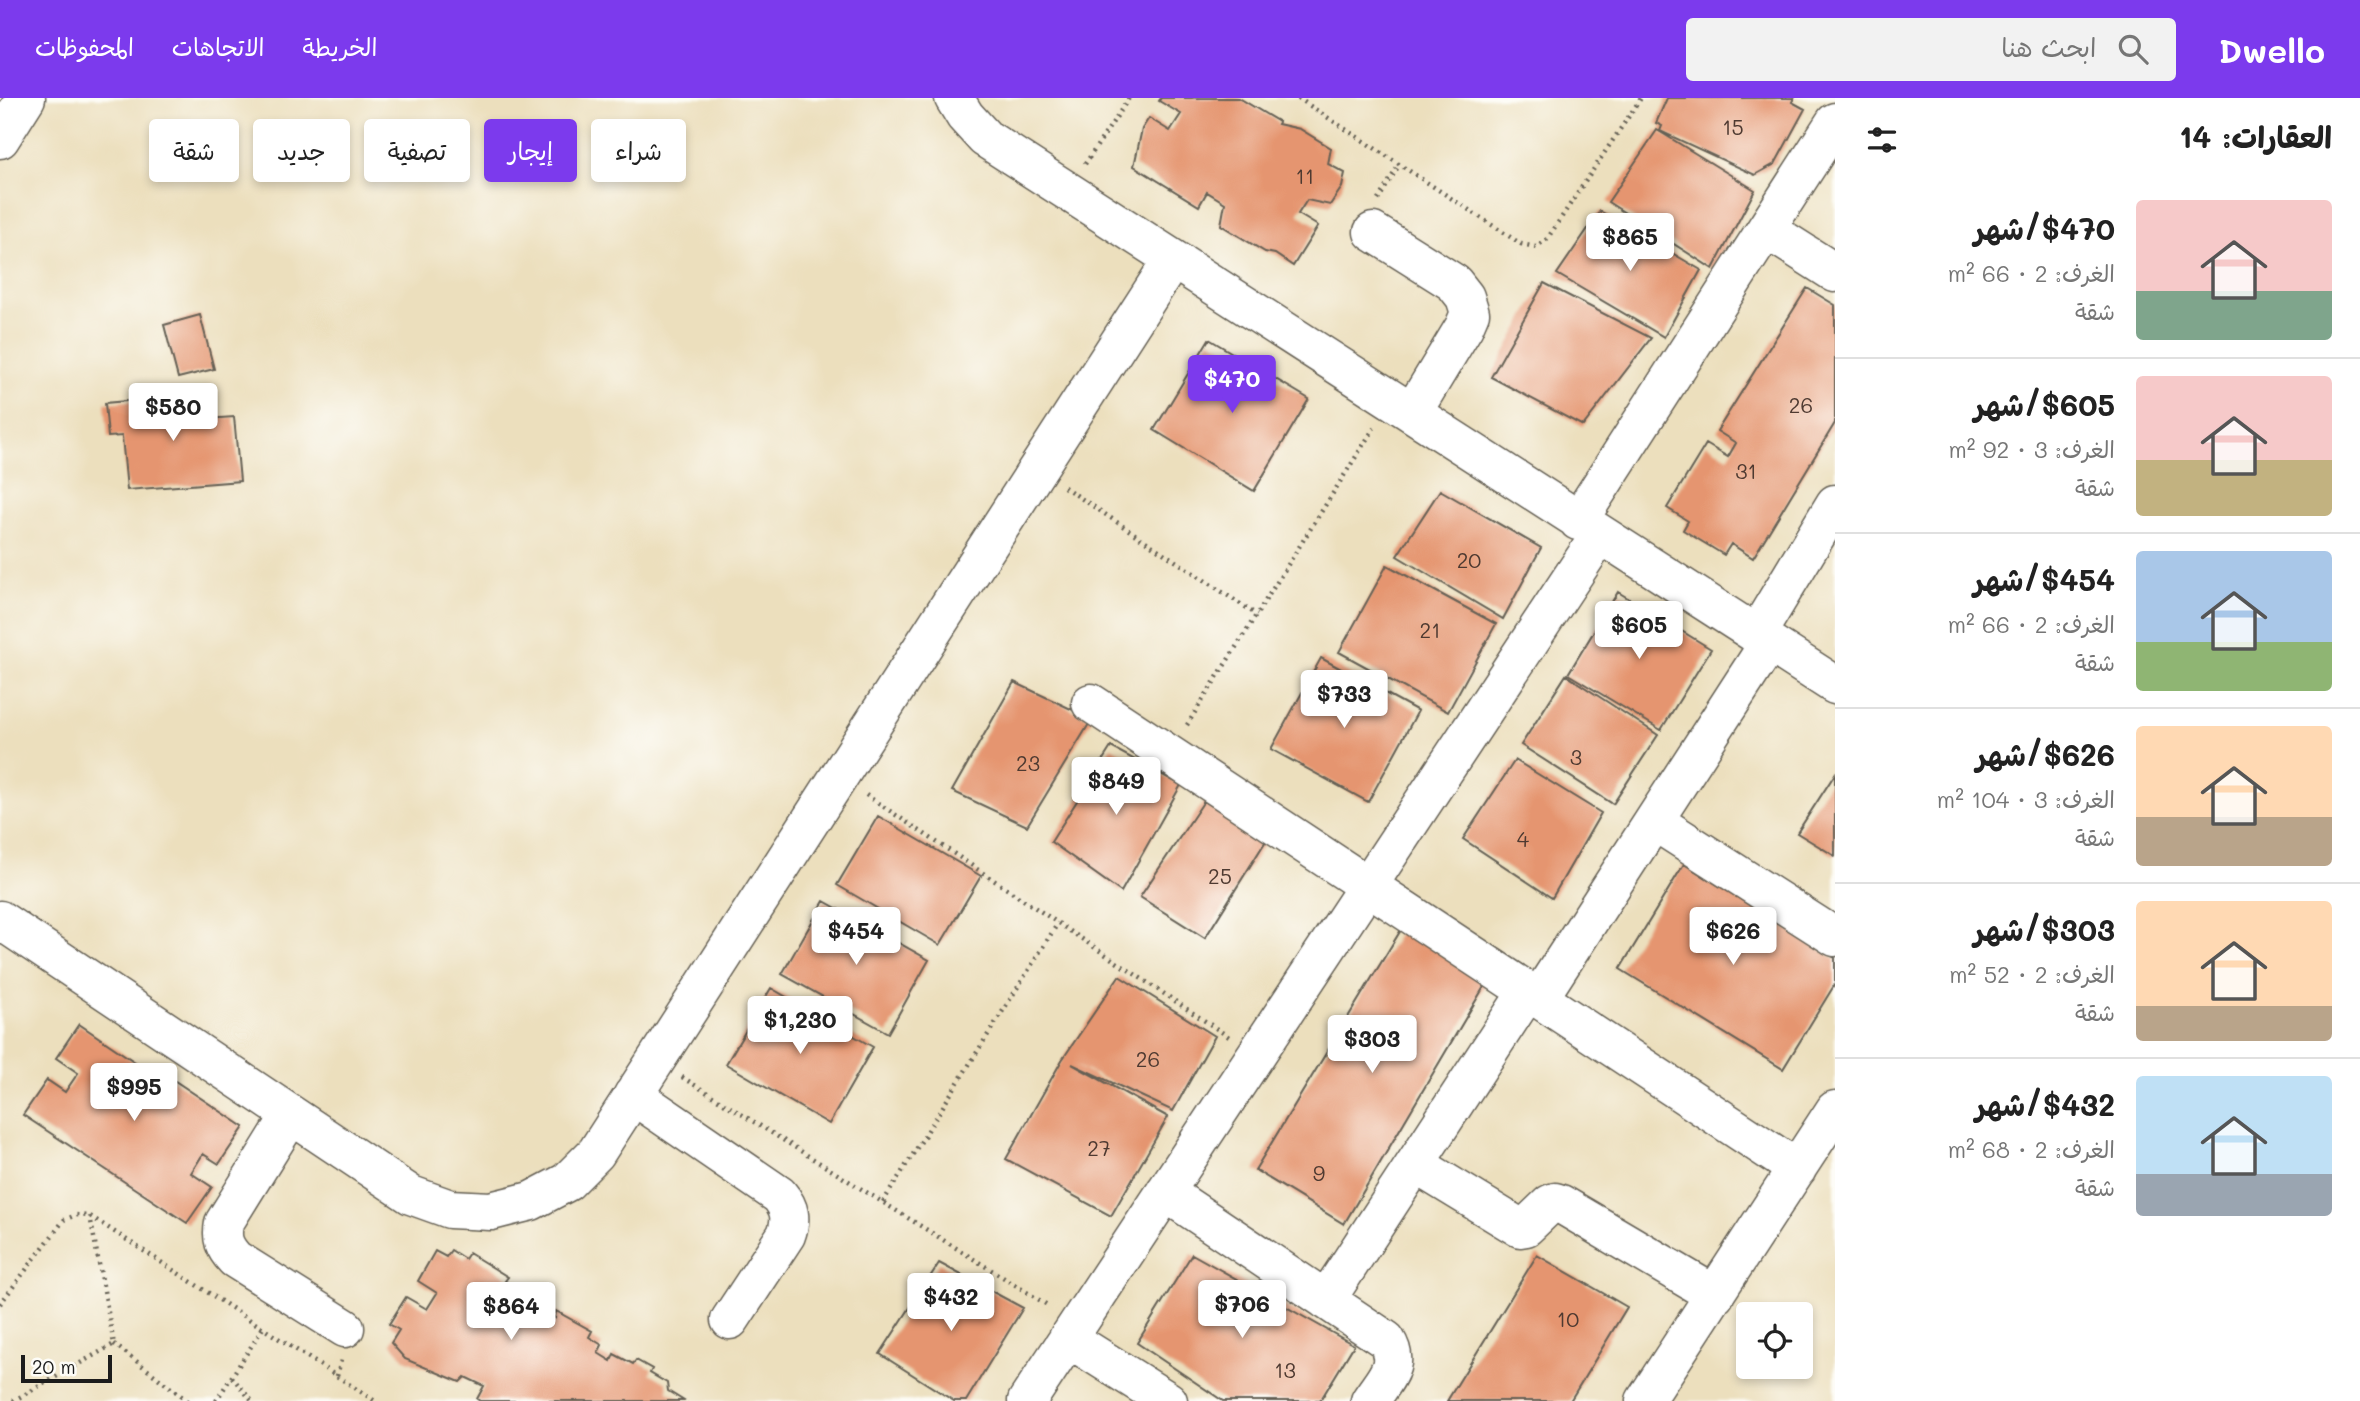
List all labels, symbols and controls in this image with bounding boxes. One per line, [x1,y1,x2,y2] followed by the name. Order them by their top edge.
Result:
[1686,18,2176,81] search box
[2218,28,2325,71] text: Dwello
[2001,30,2096,64] text: ابحث هنا
[2114,30,2152,68] icon: search
[35,31,134,62] text: المحفوظات
[172,31,265,62] text: الاتجاهات
[303,31,377,62] text: الخريطة
[1722,113,1744,140] house number: 15
[2179,116,2332,156] text: العقارات: 14
[149,119,239,182] chip: شقة
[253,119,350,182] chip: جديد
[364,119,470,182] chip: تصفية
[484,119,577,182] chip: إيجار
[591,119,686,182] chip: شراء
[1863,121,1901,159] icon: filters
[1296,162,1314,189] house number: 11
[1974,208,2115,248] text: $470/شهر
[1589,214,1671,273] pin: $865
[1602,221,1658,251] text: $865
[2192,228,2276,312] icon: home
[1948,258,2115,288] text: الغرف: 2 · 66 m²
[2075,296,2115,326] text: شقة
[1191,356,1273,415] pin: $470
[1204,363,1260,393] text: $470
[132,384,214,443] pin: $580
[1974,384,2115,424] text: $605/شهر
[145,391,201,421] text: $580
[1789,391,1813,418] house number: 26
[2192,404,2276,488] icon: home
[1948,434,2115,464] text: الغرف: 3 · 92 m²
[1735,457,1757,484] house number: 31
[2075,472,2115,502] text: شقة
[1457,546,1481,573] house number: 20
[1974,559,2115,599] text: $454/شهر
[2192,579,2276,663] icon: home
[1598,602,1680,661] pin: $605
[1611,609,1667,639] text: $605
[1948,609,2115,639] text: الغرف: 2 · 66 m²
[1419,616,1441,643] house number: 21
[2075,647,2115,677] text: شقة
[1303,670,1385,730] pin: $733
[1317,678,1371,708] text: $733
[1976,734,2115,774] text: $626/شهر
[1570,743,1582,770] house number: 3
[1016,749,1040,776] house number: 23
[2192,754,2276,838] icon: home
[1075,758,1157,817] pin: $849
[1088,765,1144,795] text: $849
[1937,784,2115,814] text: الغرف: 3 · 104 m²
[2075,822,2115,852] text: شقة
[1517,825,1530,852] house number: 4
[1208,862,1232,889] house number: 25
[815,908,897,967] pin: $454
[1692,908,1774,967] pin: $626
[1974,909,2115,949] text: $303/شهر
[828,915,884,945] text: $454
[1706,915,1760,945] text: $626
[2192,929,2276,1013] icon: home
[1949,959,2115,989] text: الغرف: 2 · 52 m²
[743,996,857,1056] pin: $1,230
[2075,997,2115,1027] text: شقة
[764,1004,836,1034] text: $1,230
[1331,1016,1413,1075] pin: $303
[1344,1023,1400,1053] text: $303
[1136,1045,1160,1072] house number: 26
[93,1063,175,1123] pin: $995
[106,1071,162,1101] text: $995
[1975,1084,2115,1124] text: $432/شهر
[2192,1104,2276,1188] icon: home
[1087,1134,1111,1161] house number: 27
[1948,1134,2115,1164] text: الغرف: 2 · 68 m²
[1313,1159,1325,1186] house number: 9
[2075,1172,2115,1202] text: شقة
[910,1274,992,1333] pin: $432
[1201,1280,1283,1340] pin: $706
[923,1281,979,1311] text: $432
[470,1282,552,1342] pin: $864
[1214,1288,1270,1318] text: $706
[483,1290,539,1320] text: $864
[1736,1302,1813,1379] map controls
[1736,1302,1813,1379] button: locate
[1557,1305,1579,1332] house number: 10
[21,1352,112,1384] scale bar
[32,1354,76,1379] text: 20 m
[1274,1356,1296,1383] house number: 13

